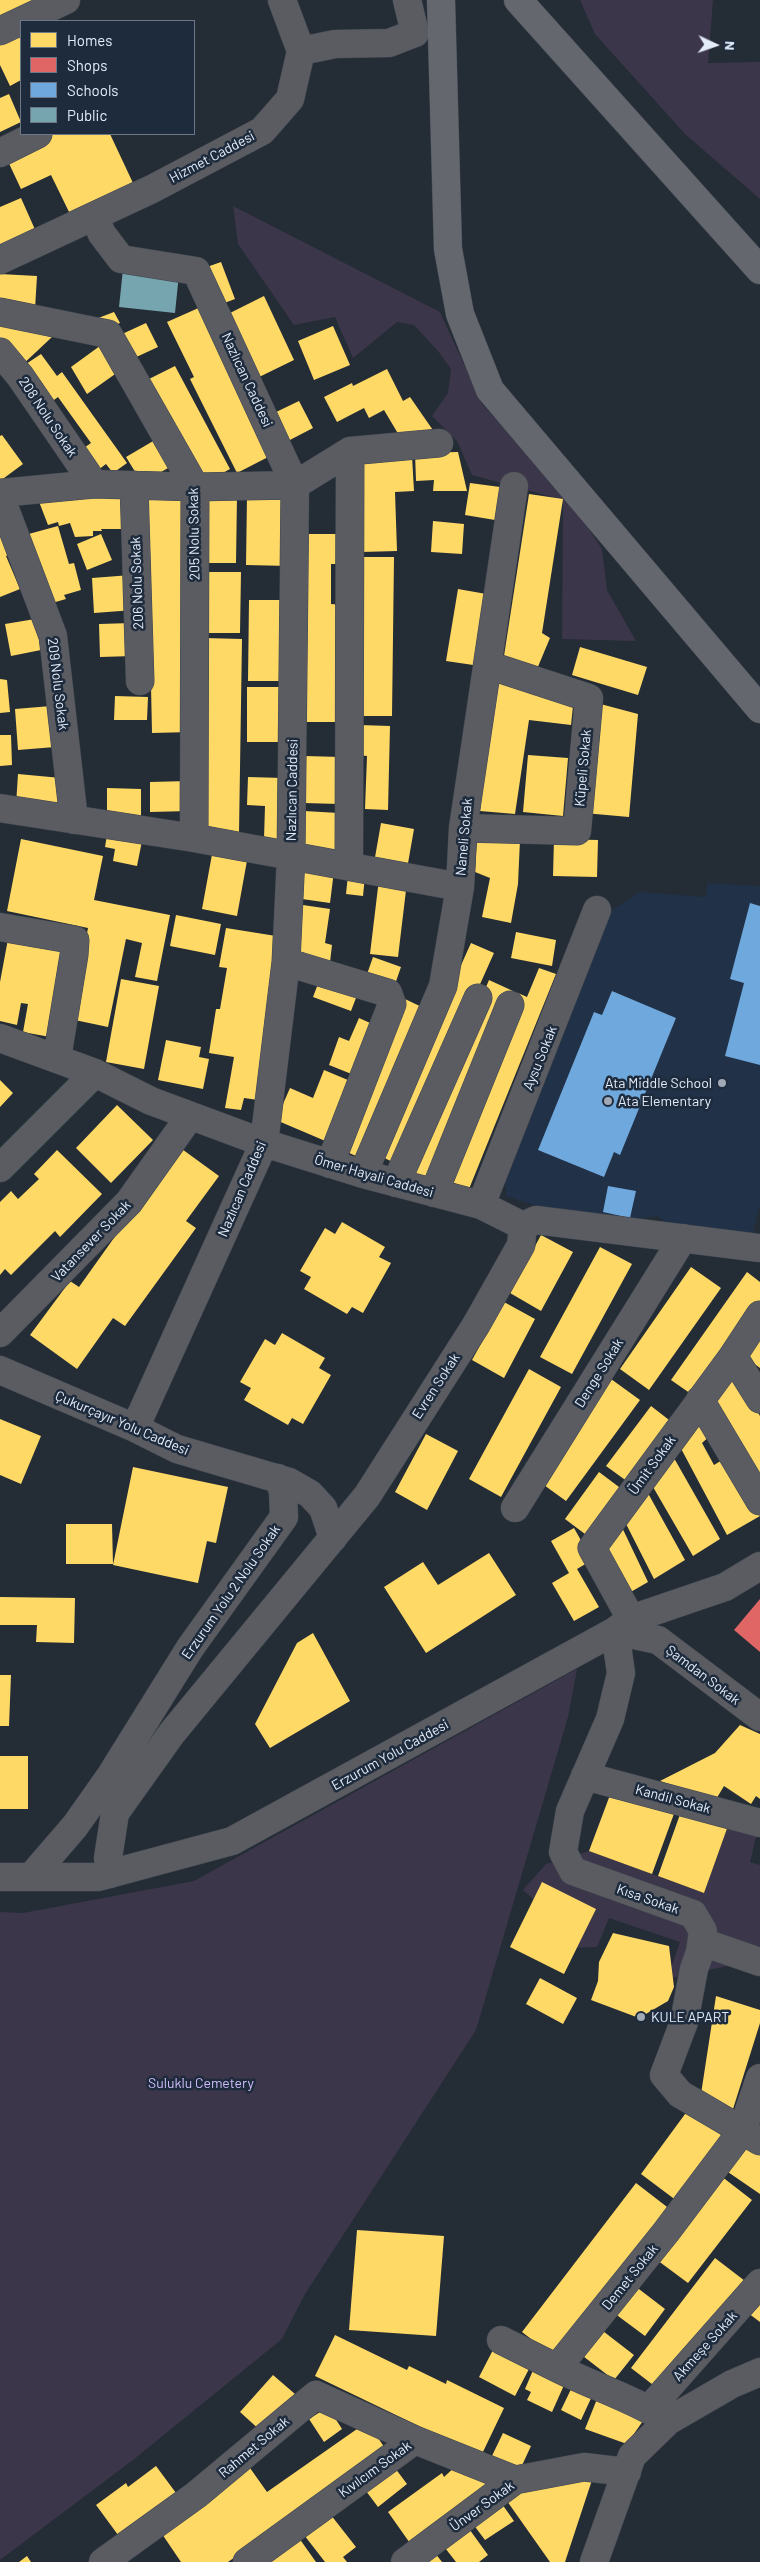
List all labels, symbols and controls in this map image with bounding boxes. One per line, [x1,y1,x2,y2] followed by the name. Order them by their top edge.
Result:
[20,20,195,135] legend
[690,20,740,70] north arrow
[67,31,112,49] text: Homes
[722,41,739,51] text: N
[67,56,107,74] text: Shops
[67,81,119,99] text: Schools
[67,106,107,124] text: Public
[166,127,258,187] street label: Hizmet Caddesi
[218,330,276,430] street label: Nazlıcan Caddesi
[15,374,81,460] street label: 208 Nolu Sokak
[185,487,203,581] street label: 205 Nolu Sokak
[127,536,147,630] street label: 206 Nolu Sokak
[44,637,72,731] street label: 209 Nolu Sokak
[571,729,595,807] street label: Küpeli Sokak
[283,739,301,841] street label: Nazlıcan Caddesi
[452,797,476,877] street label: Naneli Sokak
[519,1023,561,1093] street label: Aysu Sokak
[605,1075,712,1091] place label: Ata Middle School
[716,1077,728,1089] marker: Ata Middle School
[618,1093,711,1109] place label: Ata Elementary
[602,1095,614,1107] marker: Ata Elementary
[214,1139,270,1239] street label: Nazlıcan Caddesi
[312,1151,436,1201] street label: Ömer Hayali Caddesi
[48,1197,134,1285] street label: Vatansever Sokak
[571,1335,627,1411] street label: Denge Sokak
[409,1350,463,1422] street label: Evren Sokak
[52,1387,192,1459] street label: Çukurçayır Yolu Caddesi
[625,1432,679,1498] street label: Ümit Sokak
[178,1522,284,1662] street label: Erzurum Yolu 2 Nolu Sokak
[662,1642,744,1708] street label: Şamdan Sokak
[329,1716,451,1794] street label: Erzurum Yolu Caddesi
[634,1781,712,1817] street label: Kandil Sokak
[615,1880,681,1918] street label: Kısa Sokak
[651,2009,729,2025] place label: KULE APART
[635,2011,647,2023] marker: KULE APART
[148,2075,254,2091] park label: Suluklu Cemetery
[598,2241,662,2313] street label: Demet Sokak
[669,2308,741,2384] street label: Akmeşe Sokak
[215,2413,293,2481] street label: Rahmet Sokak
[335,2437,415,2501] street label: Kıvılcım Sokak
[447,2477,517,2535] street label: Ünver Sokak

